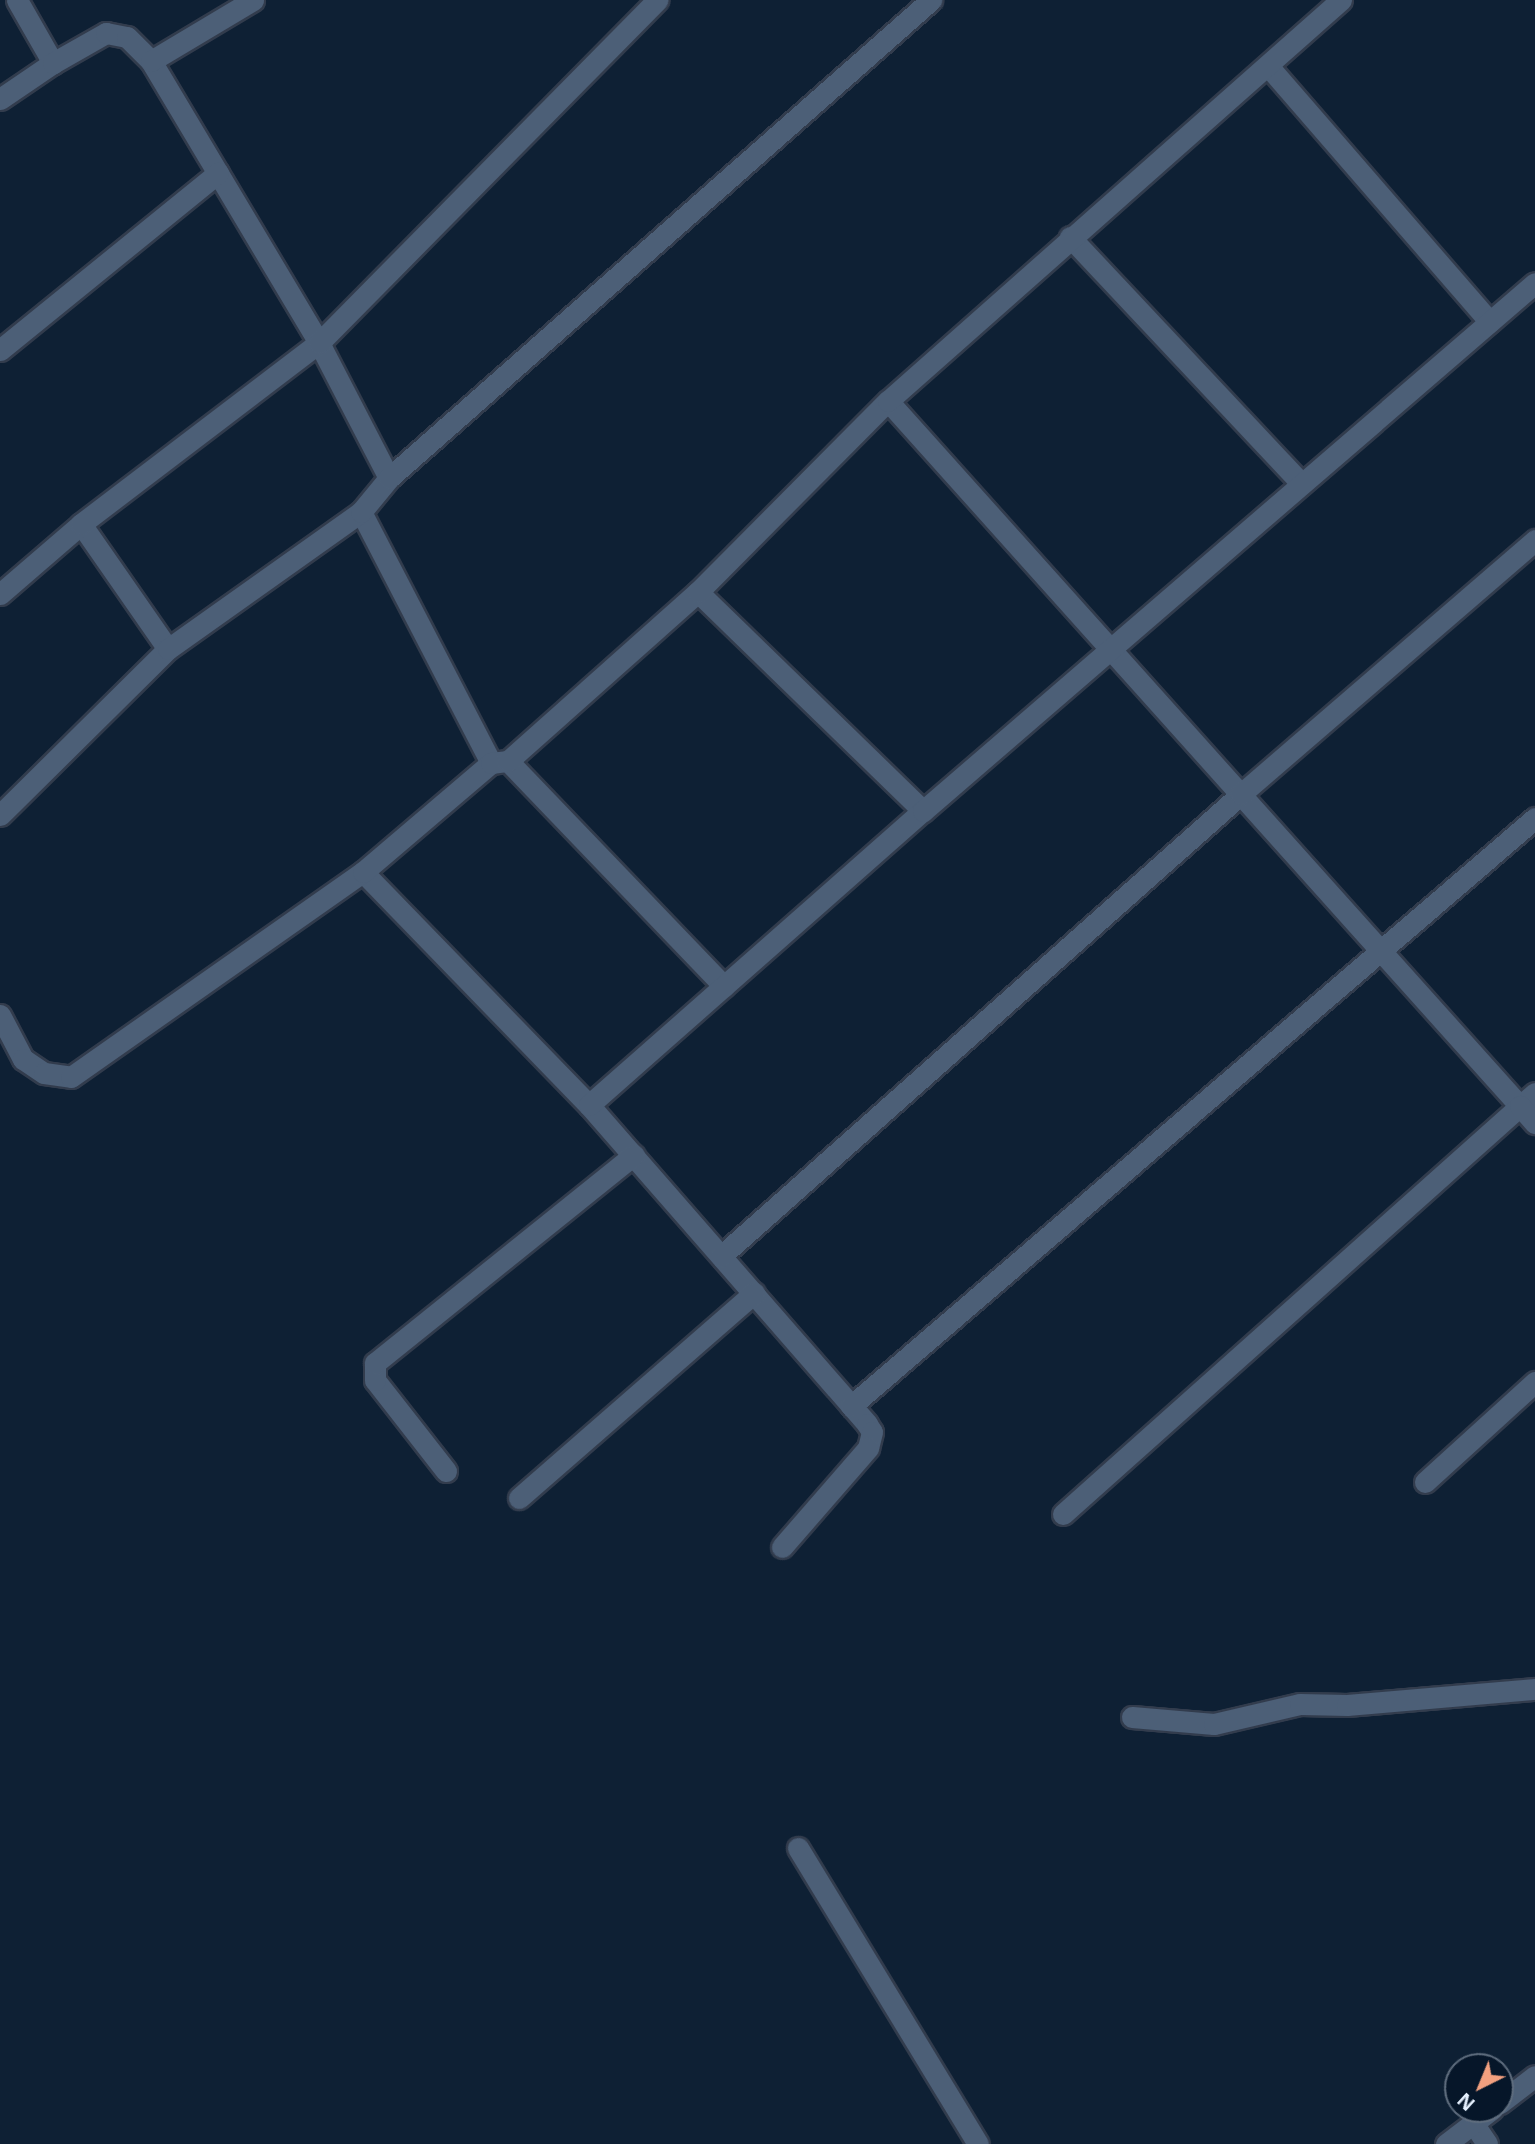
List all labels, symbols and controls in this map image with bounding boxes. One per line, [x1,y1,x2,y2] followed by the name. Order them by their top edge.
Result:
[1444,2053,1514,2123] north arrow
[1452,2087,1481,2117] text: N

